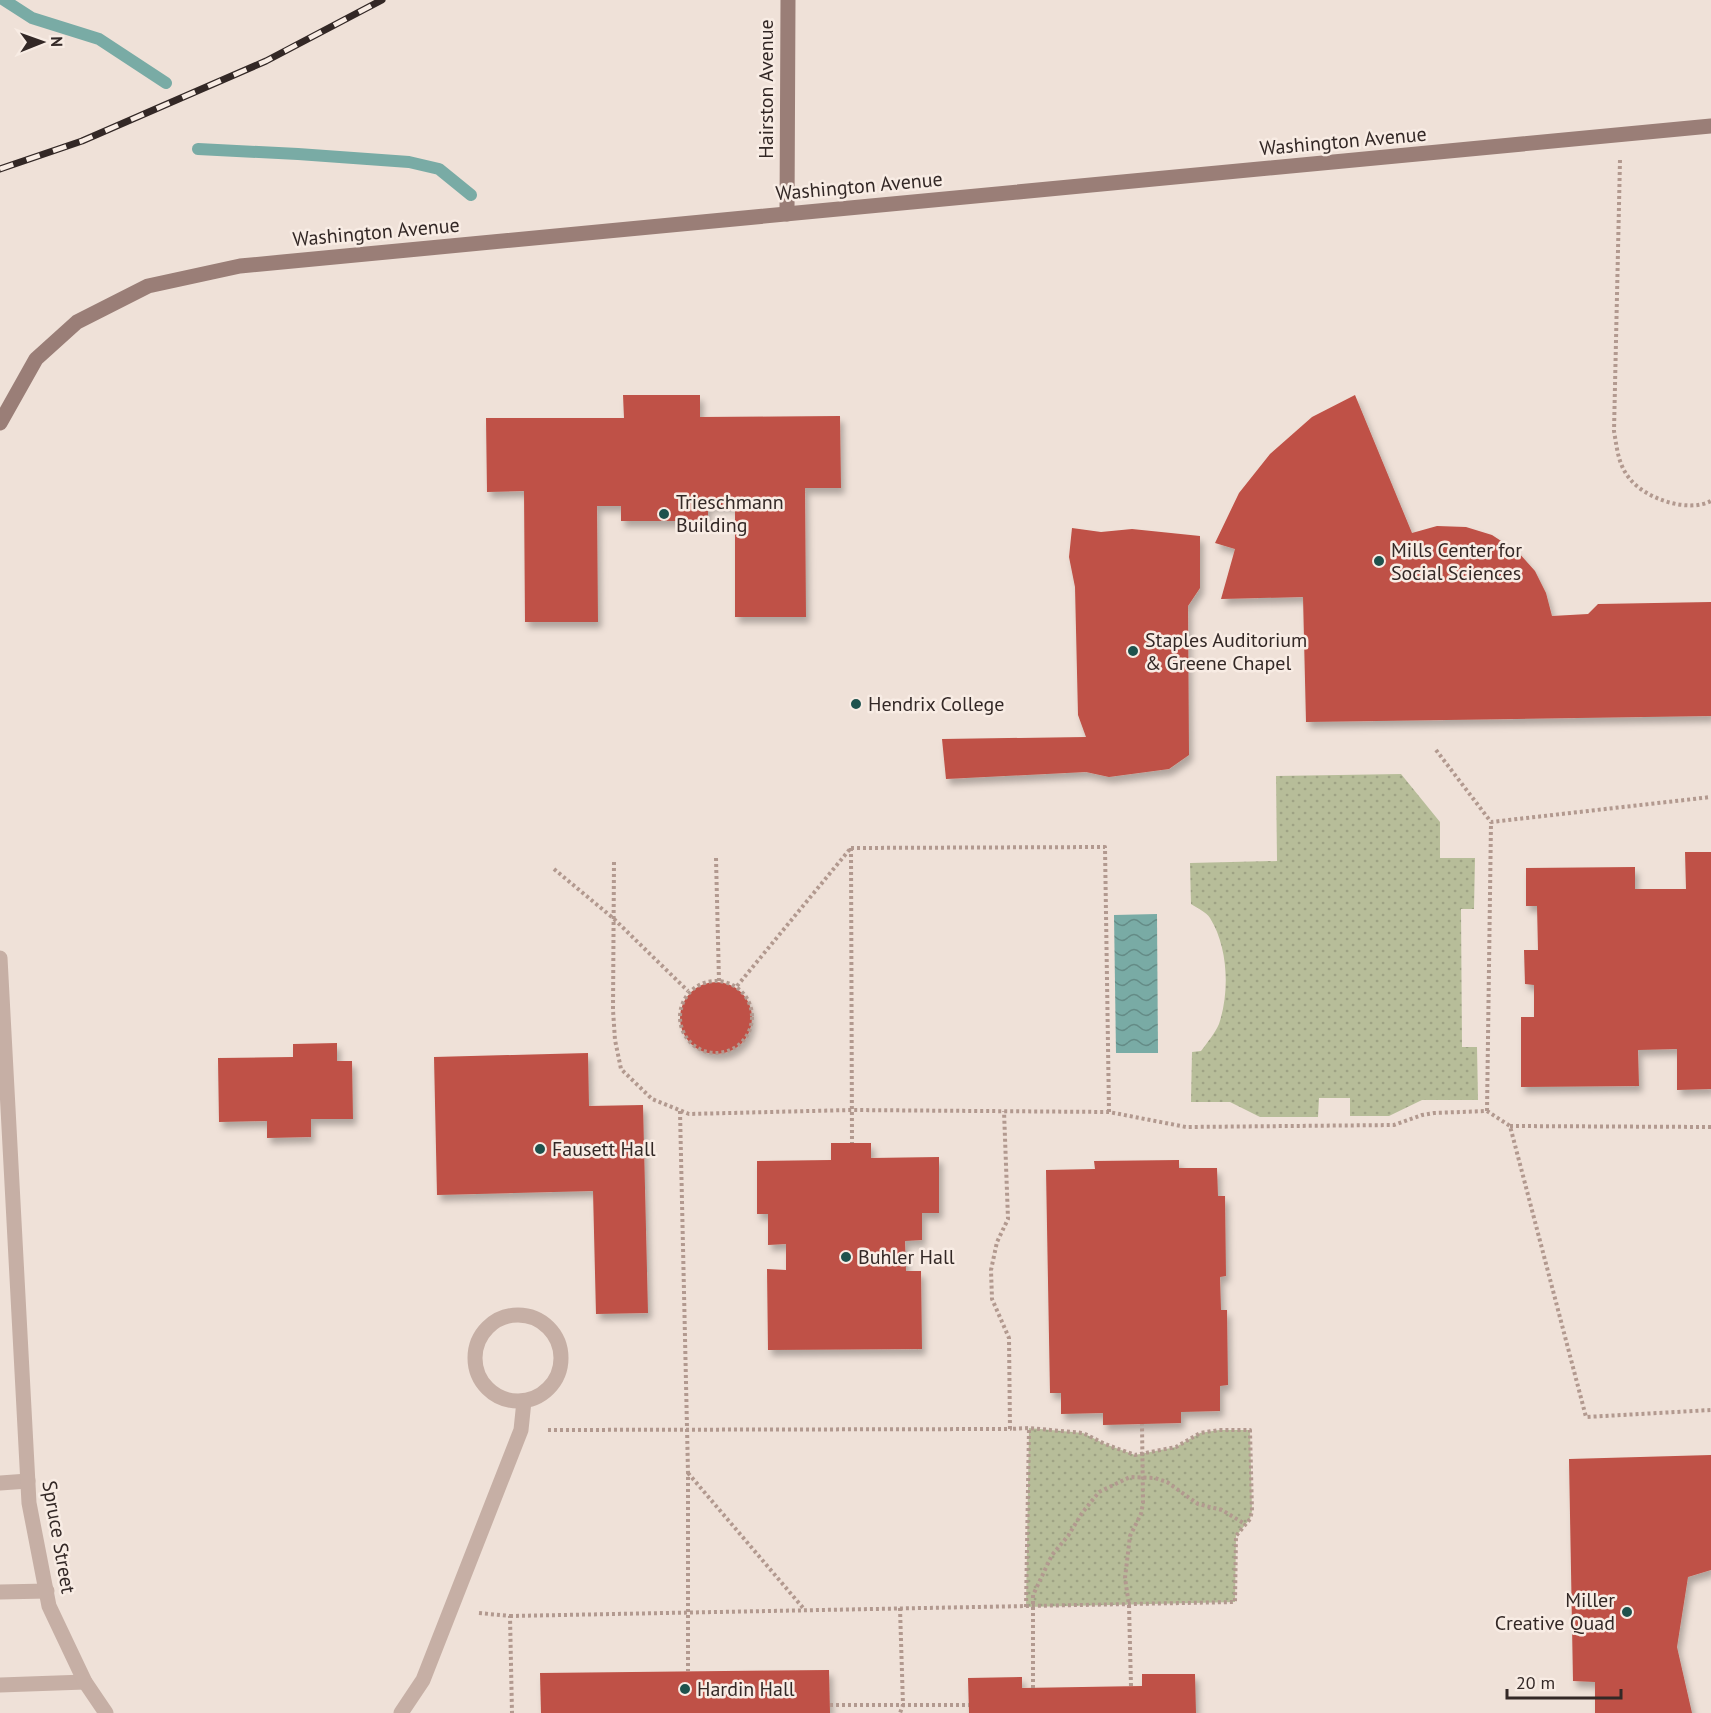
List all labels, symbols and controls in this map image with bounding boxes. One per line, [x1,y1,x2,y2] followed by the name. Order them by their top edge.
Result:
[12,12,72,72] north arrow
[753,19,779,159] street label: Hairston Avenue
[47,36,67,47] text: N
[1258,121,1428,161] street label: Washington Avenue
[774,166,944,206] street label: Washington Avenue
[291,212,461,252] street label: Washington Avenue
[676,489,784,538] place label: Trieschmann Building
[657,507,671,521] marker: Trieschmann Building
[1391,537,1522,586] place label: Mills Center for Social Sciences
[1372,554,1386,568] marker: Mills Center for Social Sciences
[1145,627,1307,676] place label: Staples Auditorium & Greene Chapel
[1126,644,1140,658] marker: Staples Auditorium & Greene Chapel
[868,691,1004,717] place label: Hendrix College
[849,697,863,711] marker: Hendrix College
[552,1136,656,1162] place label: Fausett Hall
[533,1142,547,1156] marker: Fausett Hall
[858,1244,955,1270] place label: Buhler Hall
[839,1250,853,1264] marker: Buhler Hall
[36,1479,82,1596] street label: Spruce Street
[1495,1587,1615,1636] place label: Miller Creative Quad
[1620,1605,1634,1619] marker: Miller Creative Quad
[1507,1662,1621,1700] scale bar
[1516,1671,1555,1694] text: 20 m
[697,1676,795,1702] place label: Hardin Hall
[678,1682,692,1696] marker: Hardin Hall

